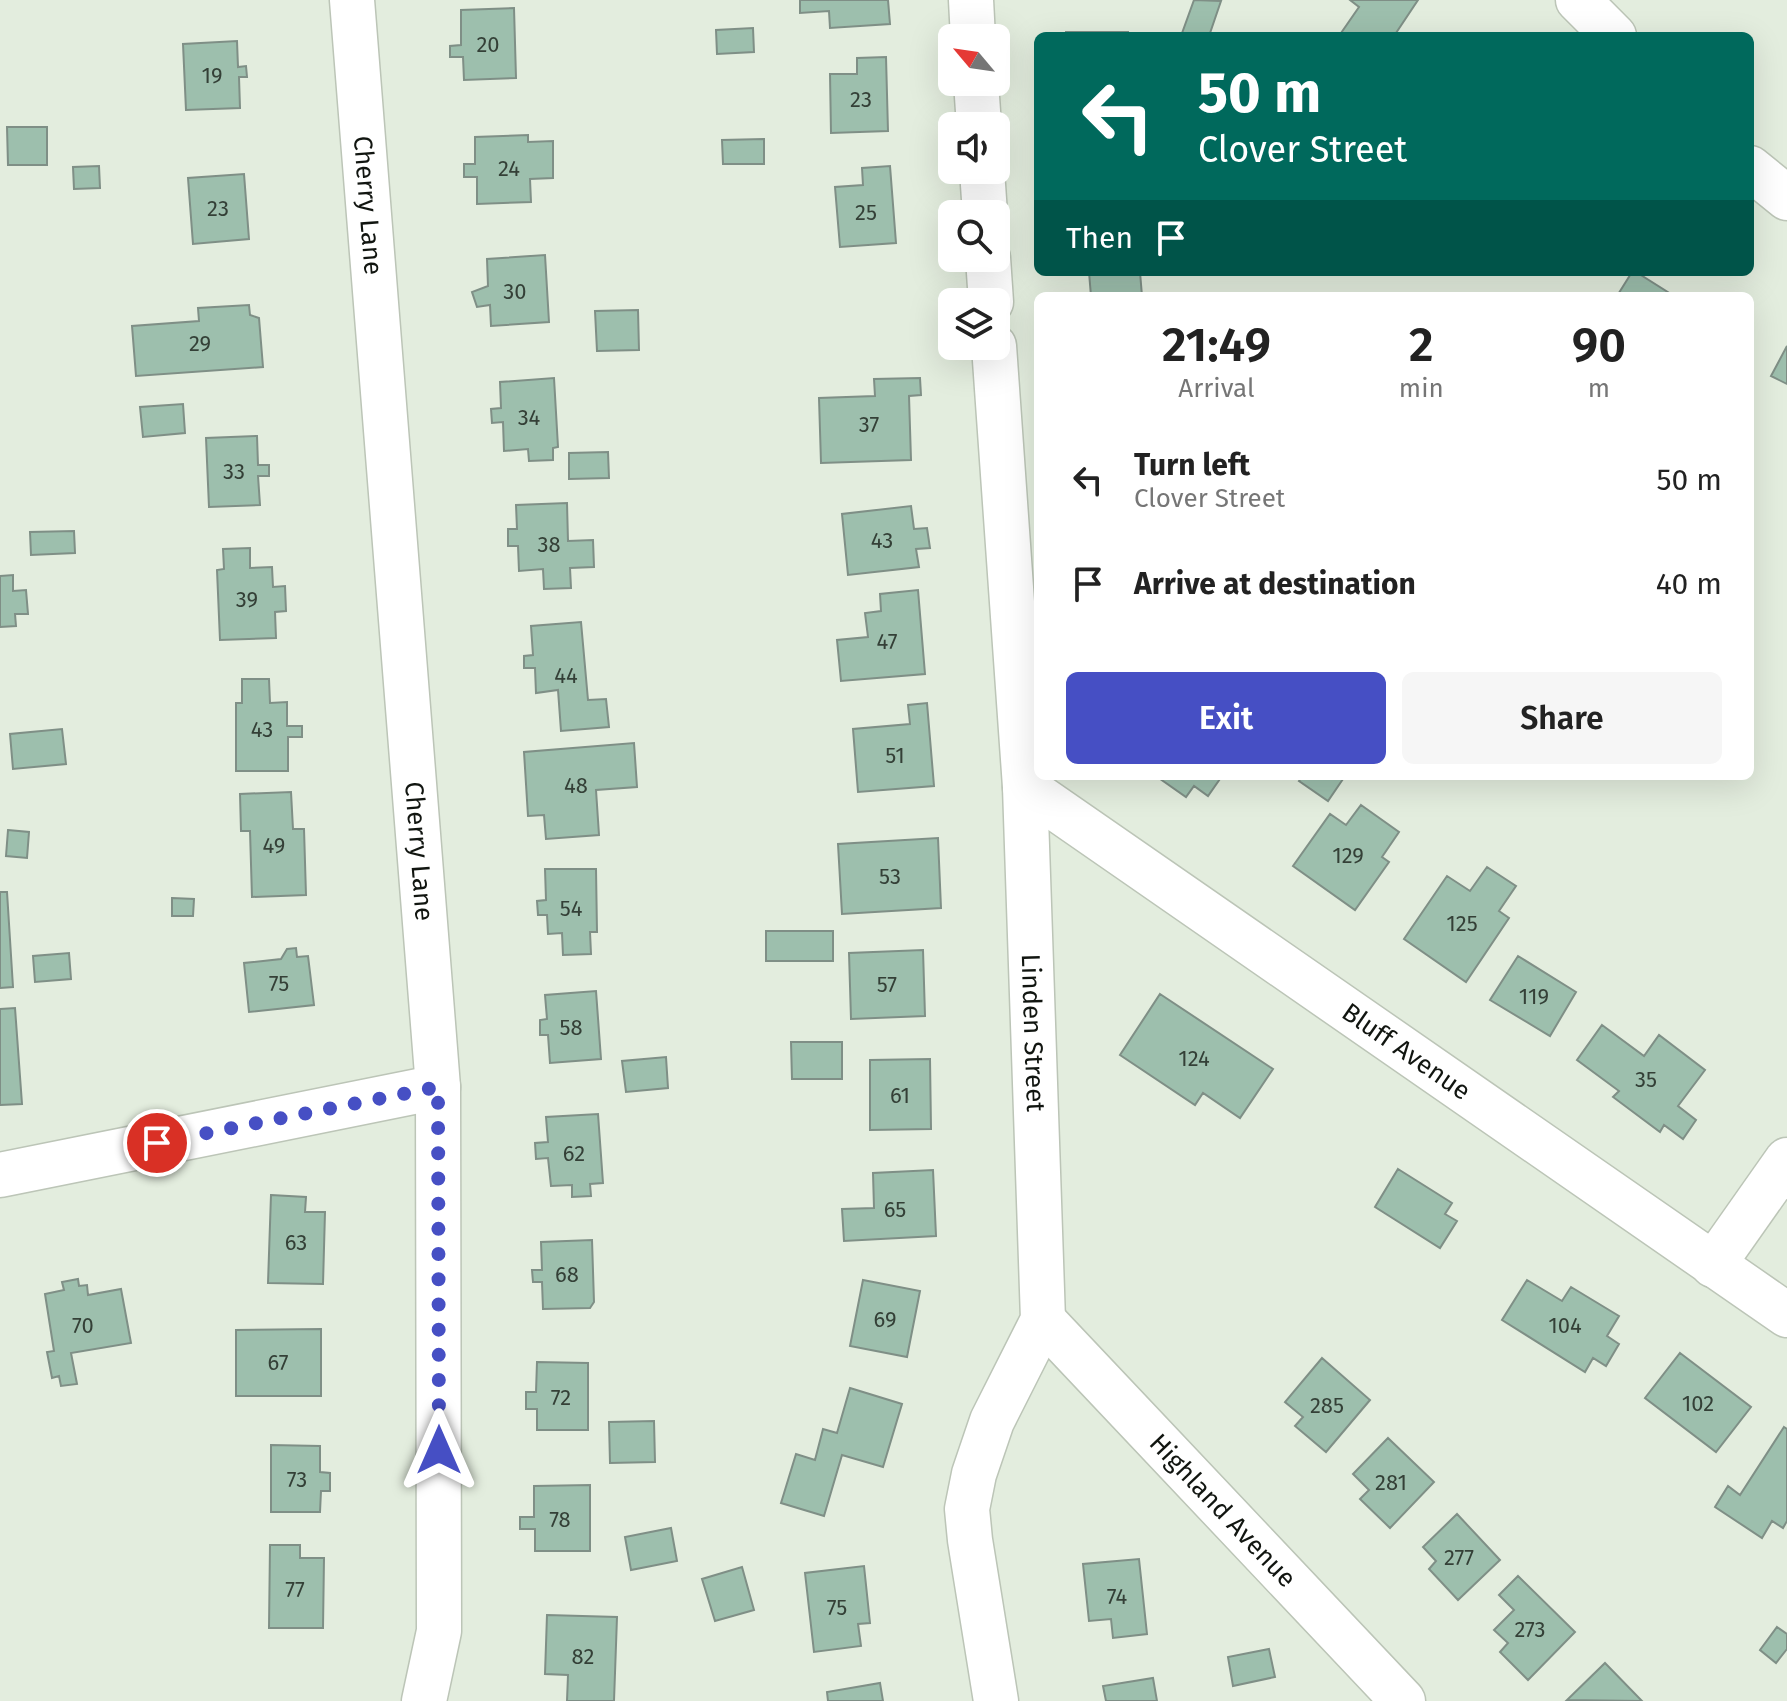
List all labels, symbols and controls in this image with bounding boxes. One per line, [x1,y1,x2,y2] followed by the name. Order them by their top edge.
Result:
[938,24,1010,96] north arrow
[938,24,1010,360] map controls
[476,31,500,58] house number: 20
[1198,60,1321,127] text: 50 m
[201,62,223,89] house number: 19
[1066,64,1170,168] icon: left
[850,86,872,113] house number: 23
[938,112,1010,184] button: sound
[1198,128,1407,172] text: Clover Street
[347,134,389,276] street label: Cherry Lane
[498,155,520,182] house number: 24
[207,195,229,222] house number: 23
[855,199,877,226] house number: 25
[938,200,1010,272] button: search
[1149,216,1193,260] icon: arrive
[1066,220,1133,256] text: Then
[503,278,527,305] house number: 30
[938,288,1010,360] button: layers
[1162,316,1271,374] text: 21:49
[1409,316,1434,374] text: 2
[1572,316,1626,374] text: 90
[189,330,211,357] house number: 29
[1178,373,1255,404] text: Arrival
[1399,373,1444,404] text: min
[1588,373,1610,404] text: m
[518,404,541,431] house number: 34
[859,411,880,438] house number: 37
[1134,447,1250,483] text: Turn left
[223,458,245,485] house number: 33
[1066,458,1110,502] icon: left
[1657,462,1722,498] text: 50 m
[1134,483,1285,514] text: Clover Street
[871,527,893,554] house number: 43
[537,531,561,558] house number: 38
[1066,562,1110,606] icon: arrive
[1134,566,1416,602] text: Arrive at destination
[1656,566,1722,602] text: 40 m
[236,586,258,613] house number: 39
[877,628,898,655] house number: 47
[554,662,578,689] house number: 44
[1066,672,1386,764] button: Exit
[1402,672,1722,764] button: Share
[251,716,273,743] house number: 43
[885,742,905,769] house number: 51
[564,772,588,799] house number: 48
[398,780,440,922] street label: Cherry Lane
[263,832,285,859] house number: 49
[1332,842,1364,869] house number: 129
[879,863,901,890] house number: 53
[560,895,583,922] house number: 54
[1446,910,1478,937] house number: 125
[1015,953,1051,1113] street label: Linden Street
[269,970,289,997] house number: 75
[877,971,897,998] house number: 57
[1519,983,1549,1010] house number: 119
[1336,996,1477,1107] street label: Bluff Avenue
[559,1014,583,1041] house number: 58
[1178,1045,1210,1072] house number: 124
[1635,1066,1657,1093] house number: 35
[890,1082,910,1109] house number: 61
[123,1109,191,1177] pin
[135,1121,179,1165] icon: arrive
[563,1140,585,1167] house number: 62
[884,1196,906,1223] house number: 65
[285,1229,307,1256] house number: 63
[555,1261,579,1288] house number: 68
[874,1306,896,1333] house number: 69
[72,1312,94,1339] house number: 70
[1548,1312,1582,1339] house number: 104
[268,1349,289,1376] house number: 67
[551,1384,571,1411] house number: 72
[1682,1390,1714,1417] house number: 102
[1310,1392,1344,1419] house number: 285
[397,1408,481,1492] position arrow
[1143,1427,1303,1594] street label: Highland Avenue
[287,1466,307,1493] house number: 73
[1375,1469,1407,1496] house number: 281
[549,1506,571,1533] house number: 78
[1444,1544,1474,1571] house number: 277
[285,1576,305,1603] house number: 77
[1107,1583,1128,1610] house number: 74
[827,1594,847,1621] house number: 75
[1514,1616,1546,1643] house number: 273
[572,1643,594,1670] house number: 82

